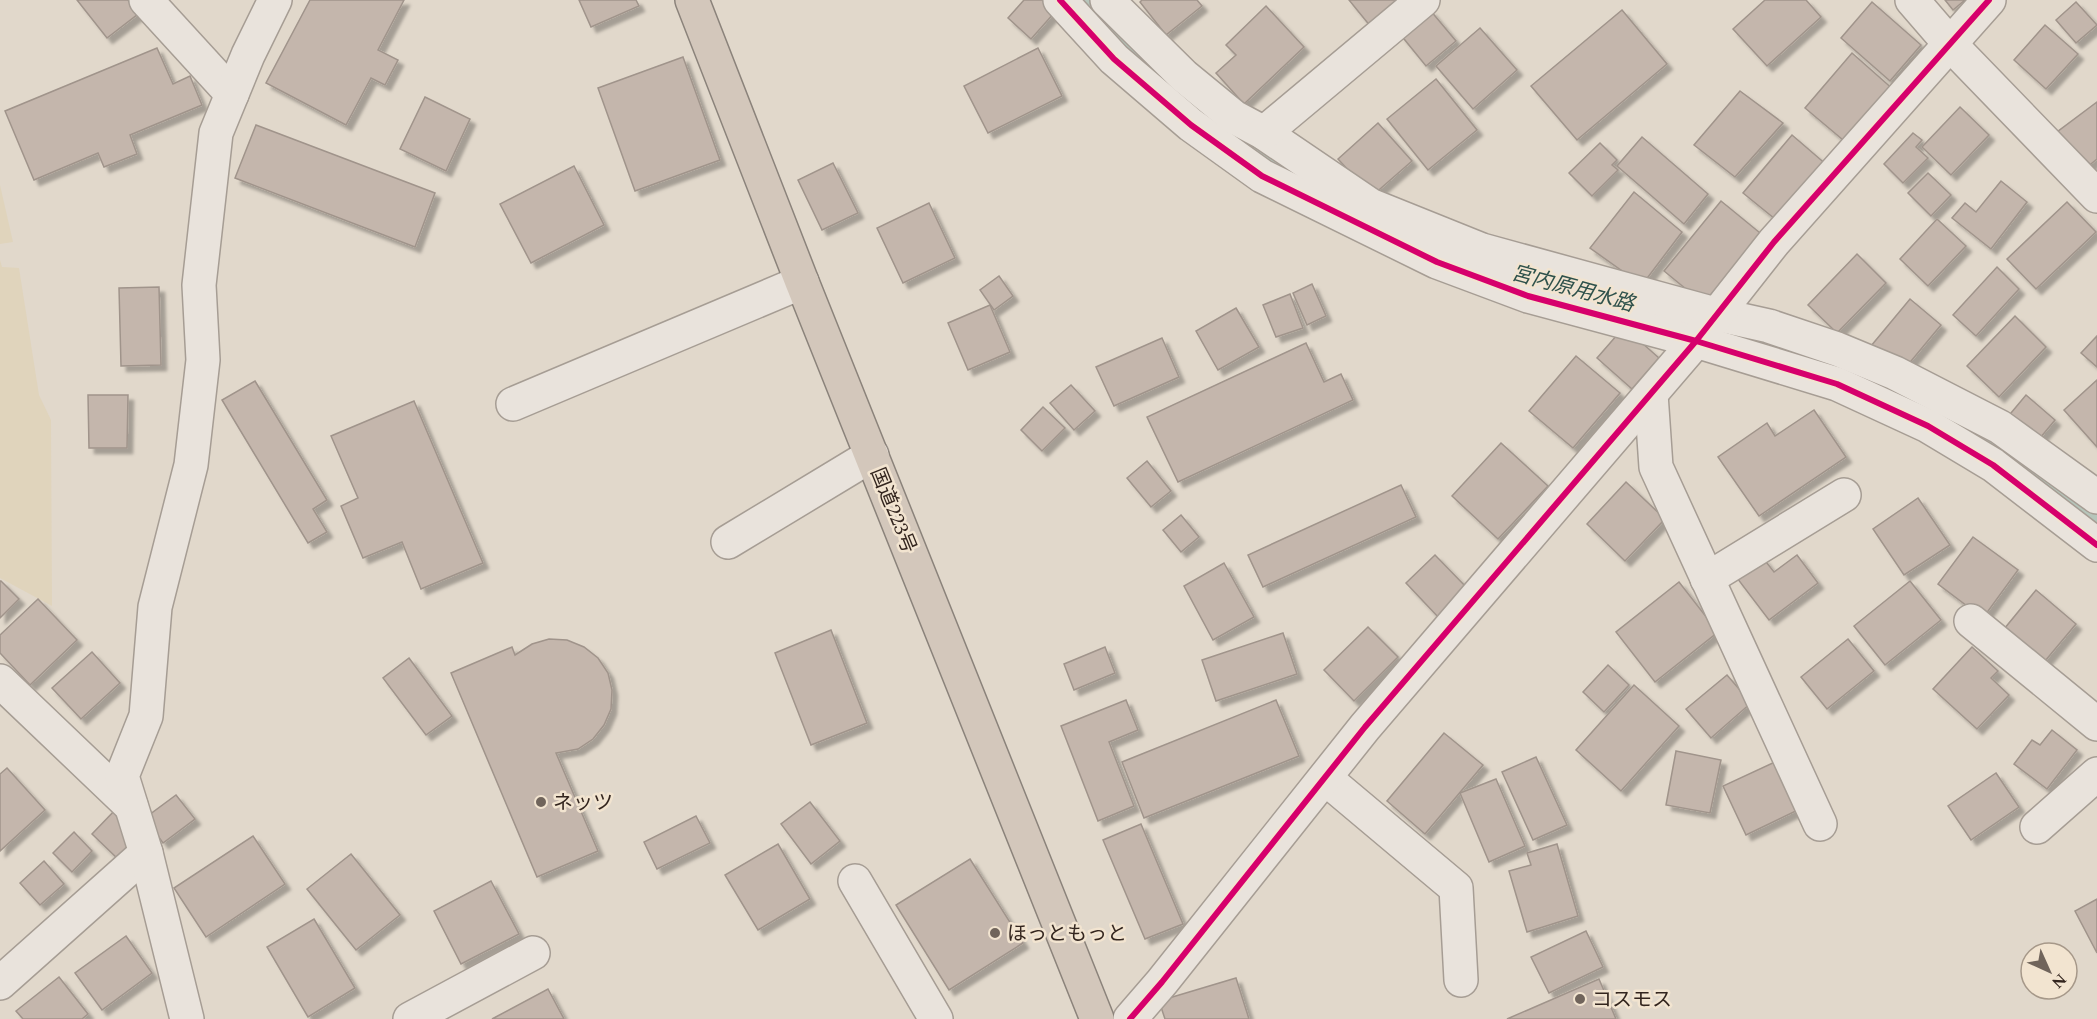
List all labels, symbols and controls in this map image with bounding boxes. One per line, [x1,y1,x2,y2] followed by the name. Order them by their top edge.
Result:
[1508,257,1640,321] water label: 宮内原用水路
[862,463,924,558] street label: 国道223号
[553,788,613,818] place label: ネッツ
[534,795,548,809] marker: ネッツ
[1007,919,1127,949] place label: ほっともっと
[988,926,1002,940] marker: ほっともっと
[2019,941,2079,1001] north arrow
[2046,968,2072,994] text: N
[1592,985,1672,1015] place label: コスモス
[1573,992,1587,1006] marker: コスモス

